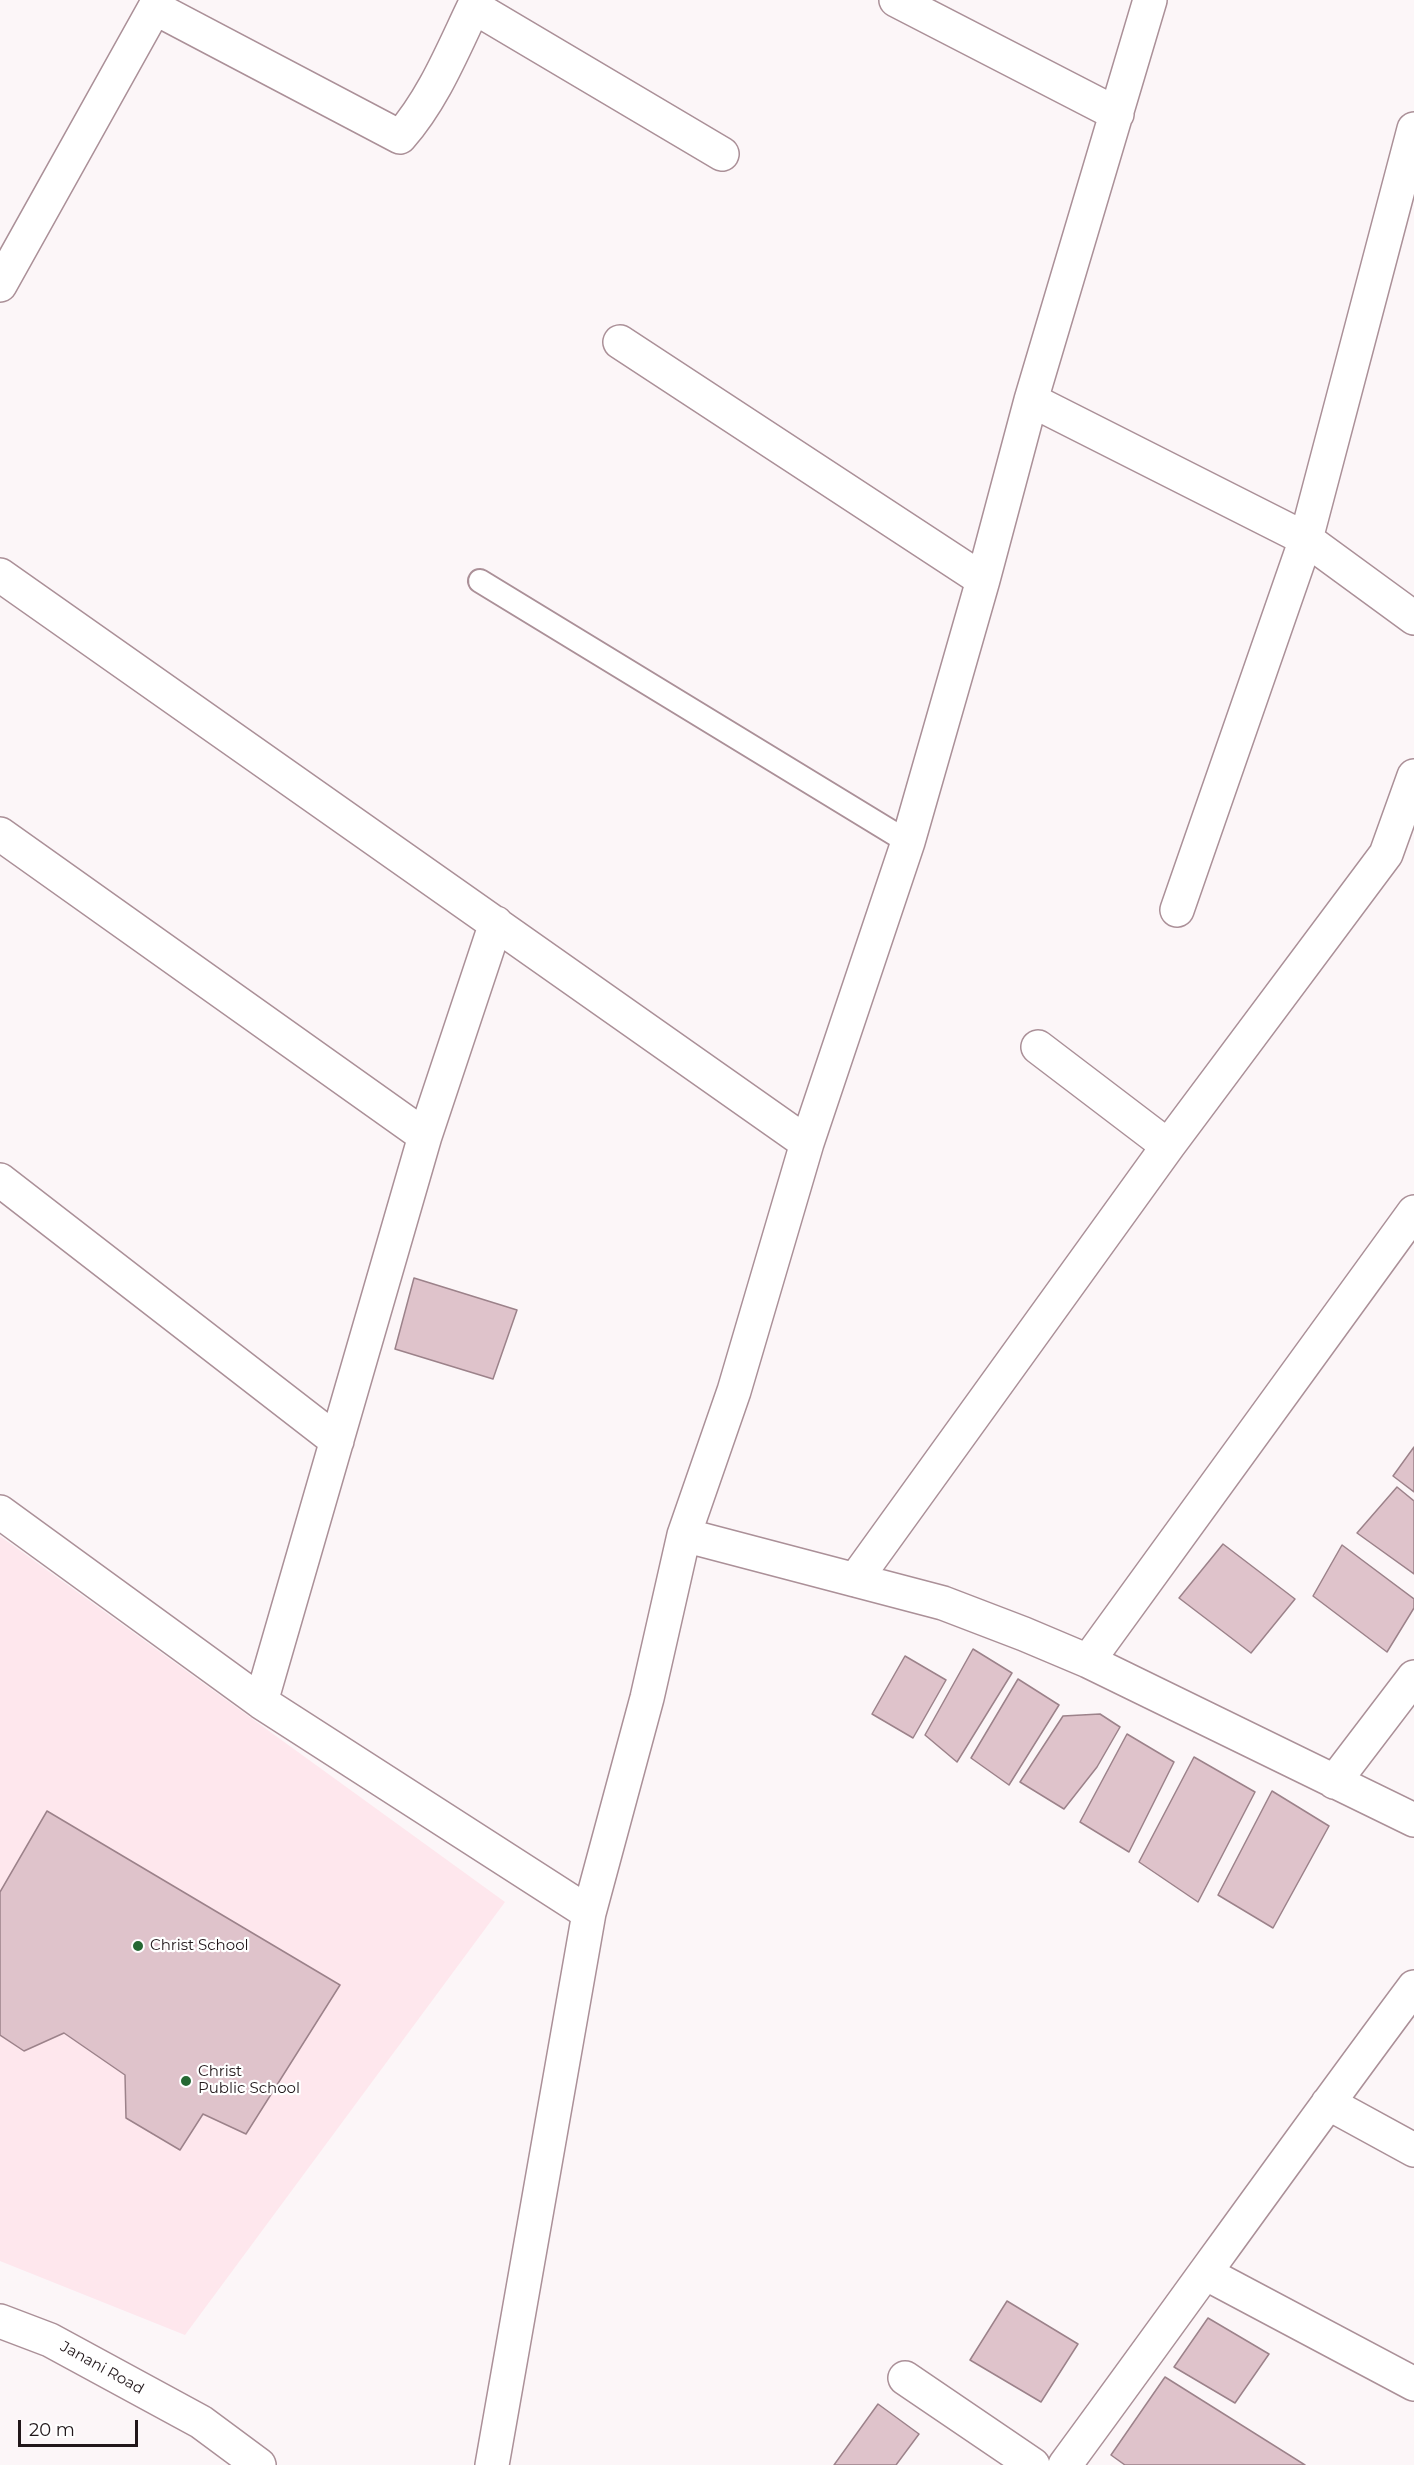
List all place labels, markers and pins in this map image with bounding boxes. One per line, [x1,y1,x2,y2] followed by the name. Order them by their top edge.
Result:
[150,1937,249,1955] place label: Christ School
[131,1939,145,1953] marker: Christ School
[198,2063,300,2098] place label: Christ Public School
[179,2074,193,2088] marker: Christ Public School

